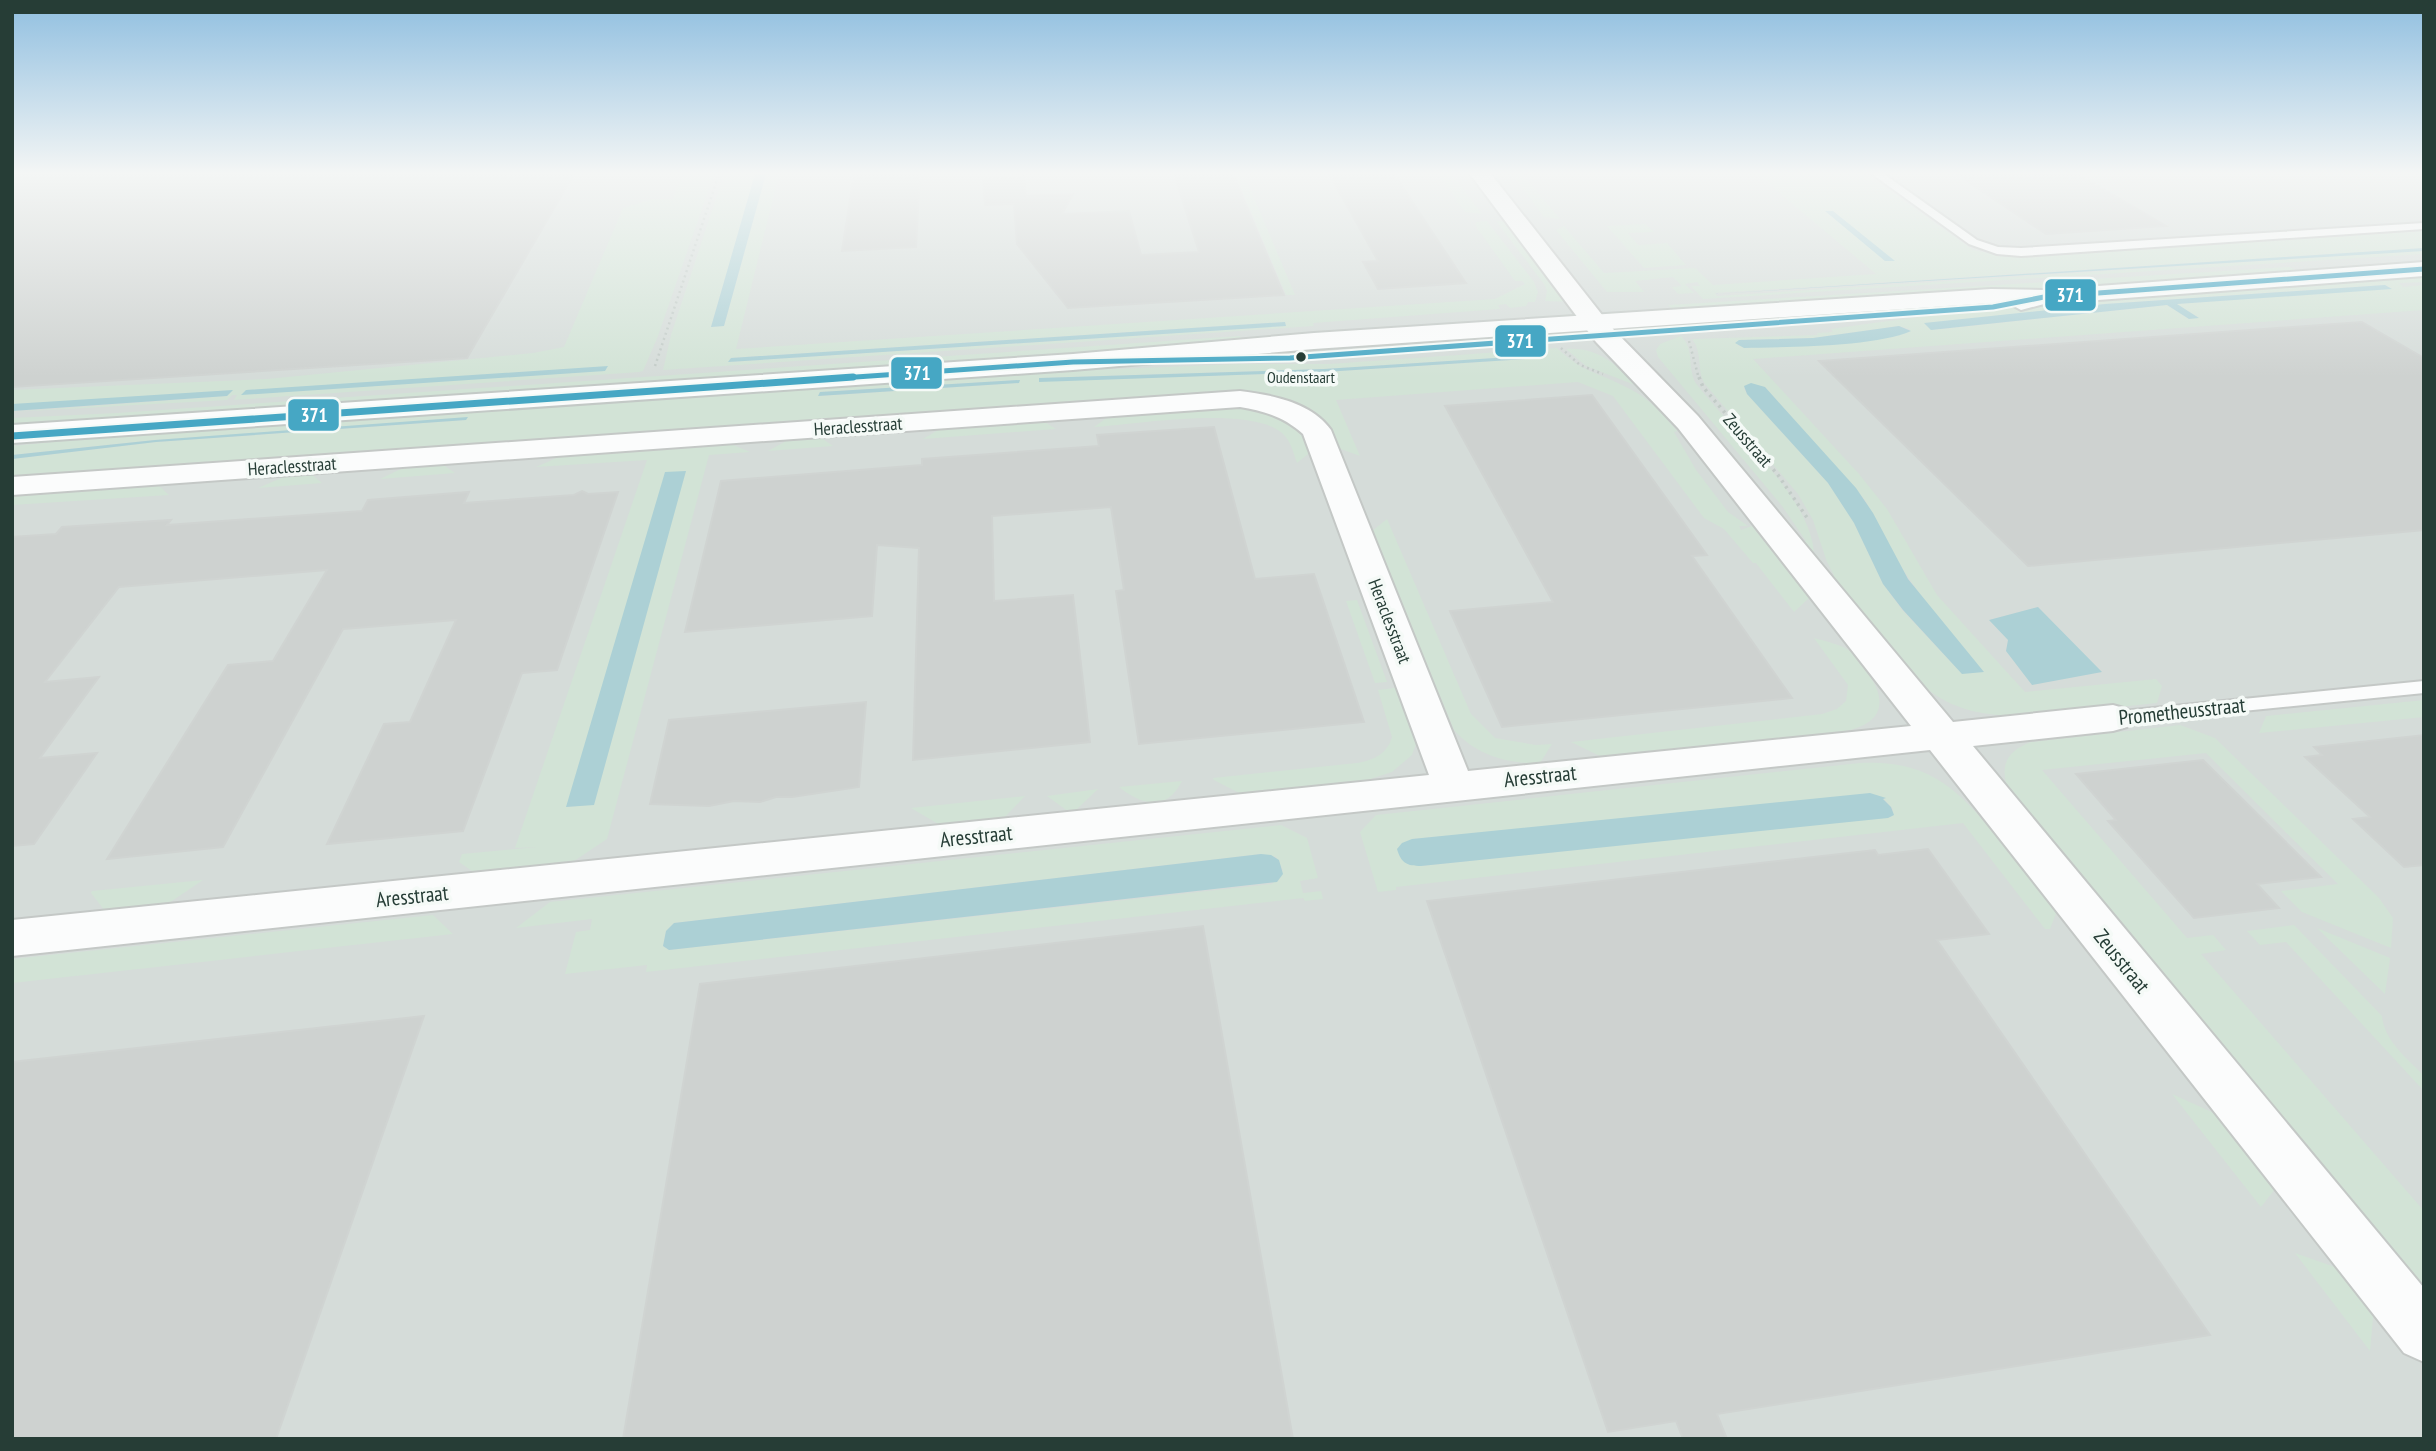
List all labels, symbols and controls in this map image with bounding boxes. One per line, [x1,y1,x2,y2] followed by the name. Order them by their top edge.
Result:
[2044,278,2097,312] line badge: 371
[2056,283,2084,307] text: 371
[1494,324,1547,358] line badge: 371
[1506,329,1534,353] text: 371
[1294,350,1308,364] marker: Oudenstaart
[890,356,943,390] line badge: 371
[903,361,931,385] text: 371
[1267,367,1336,387] place label: Oudenstaart
[287,398,340,432] line badge: 371
[300,403,328,427] text: 371
[1718,408,1778,472] street label: Zeusstraat
[813,411,903,441] street label: Heraclesstraat
[247,451,337,481] street label: Heraclesstraat
[1363,575,1417,667] street label: Heraclesstraat
[2117,691,2247,731] street label: Prometheusstraat
[1502,759,1578,793] street label: Aresstraat
[938,819,1014,853] street label: Aresstraat
[374,879,450,913] street label: Aresstraat
[2088,924,2156,999] street label: Zeusstraat

